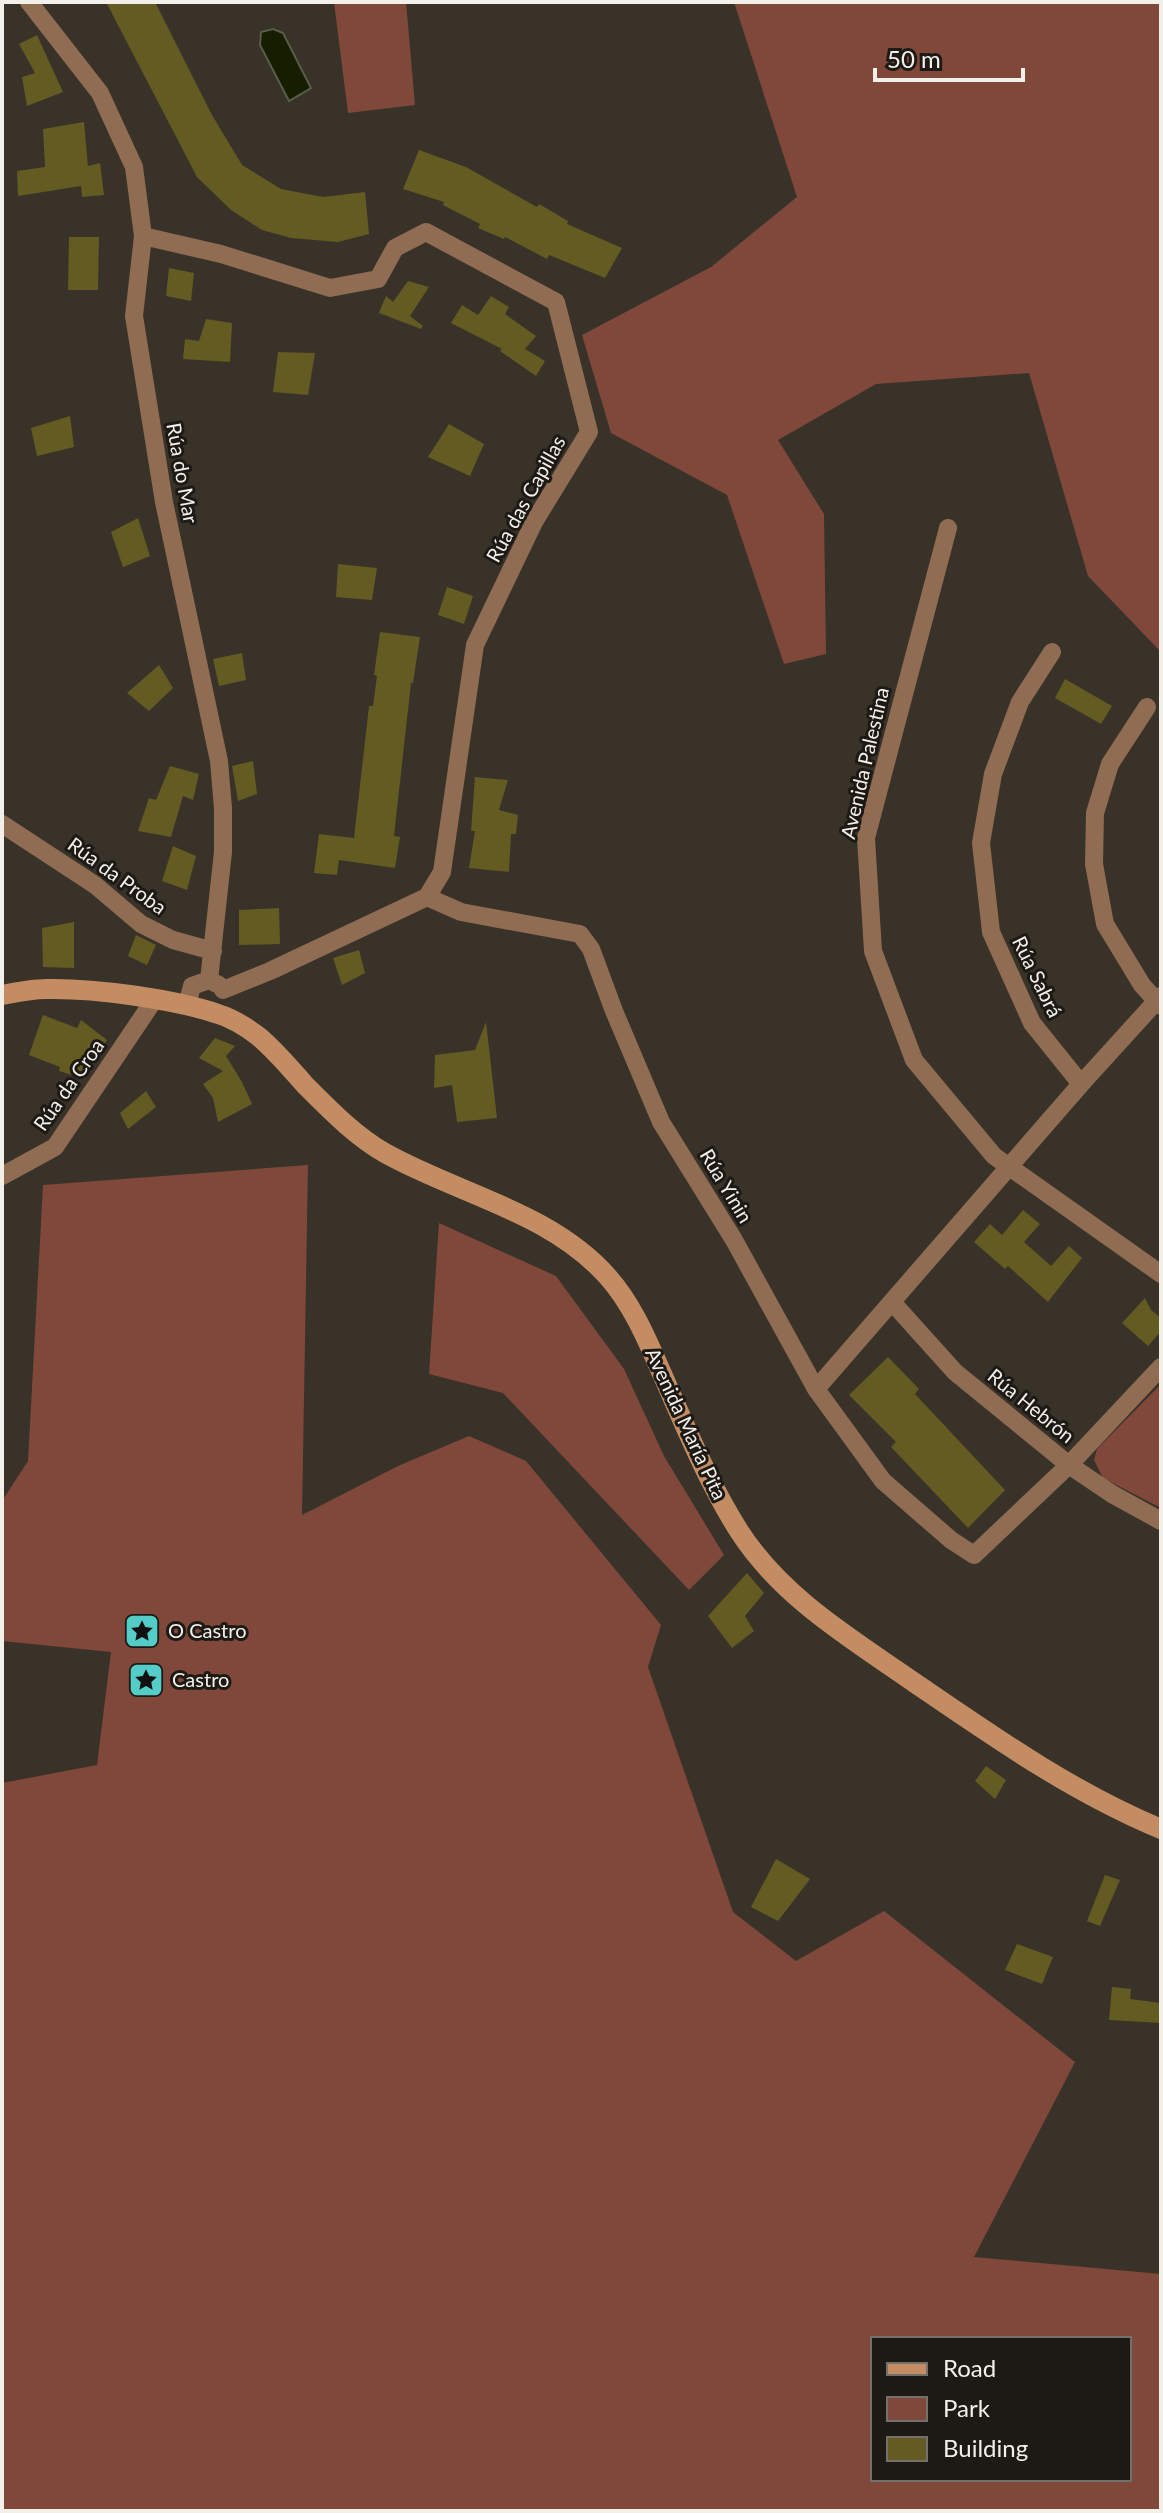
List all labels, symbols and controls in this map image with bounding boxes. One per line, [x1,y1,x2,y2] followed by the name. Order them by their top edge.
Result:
[875,32,1023,82] scale bar
[887,44,941,73] text: 50 m
[162,421,204,526] street label: Rúa do Mar
[481,431,570,566] street label: Rúa das Capillas
[835,685,893,841] street label: Avenida Palestina
[64,831,171,919] street label: Rúa da Proba
[1008,932,1068,1021] street label: Rúa Sabrá
[28,1034,108,1135] street label: Rúa da Croa
[695,1144,758,1227] street label: Rúa Yinin
[641,1344,733,1503] street label: Avenida María Pita
[984,1363,1080,1447] street label: Rúa Hebrón
[123,1612,161,1650] place icon: O Castro
[168,1618,246,1642] place label: O Castro
[127,1661,165,1699] place icon: Castro
[172,1667,229,1691] place label: Castro
[871,2337,1131,2481] legend
[943,2353,996,2382] text: Road
[943,2393,991,2422] text: Park
[943,2433,1028,2462] text: Building

